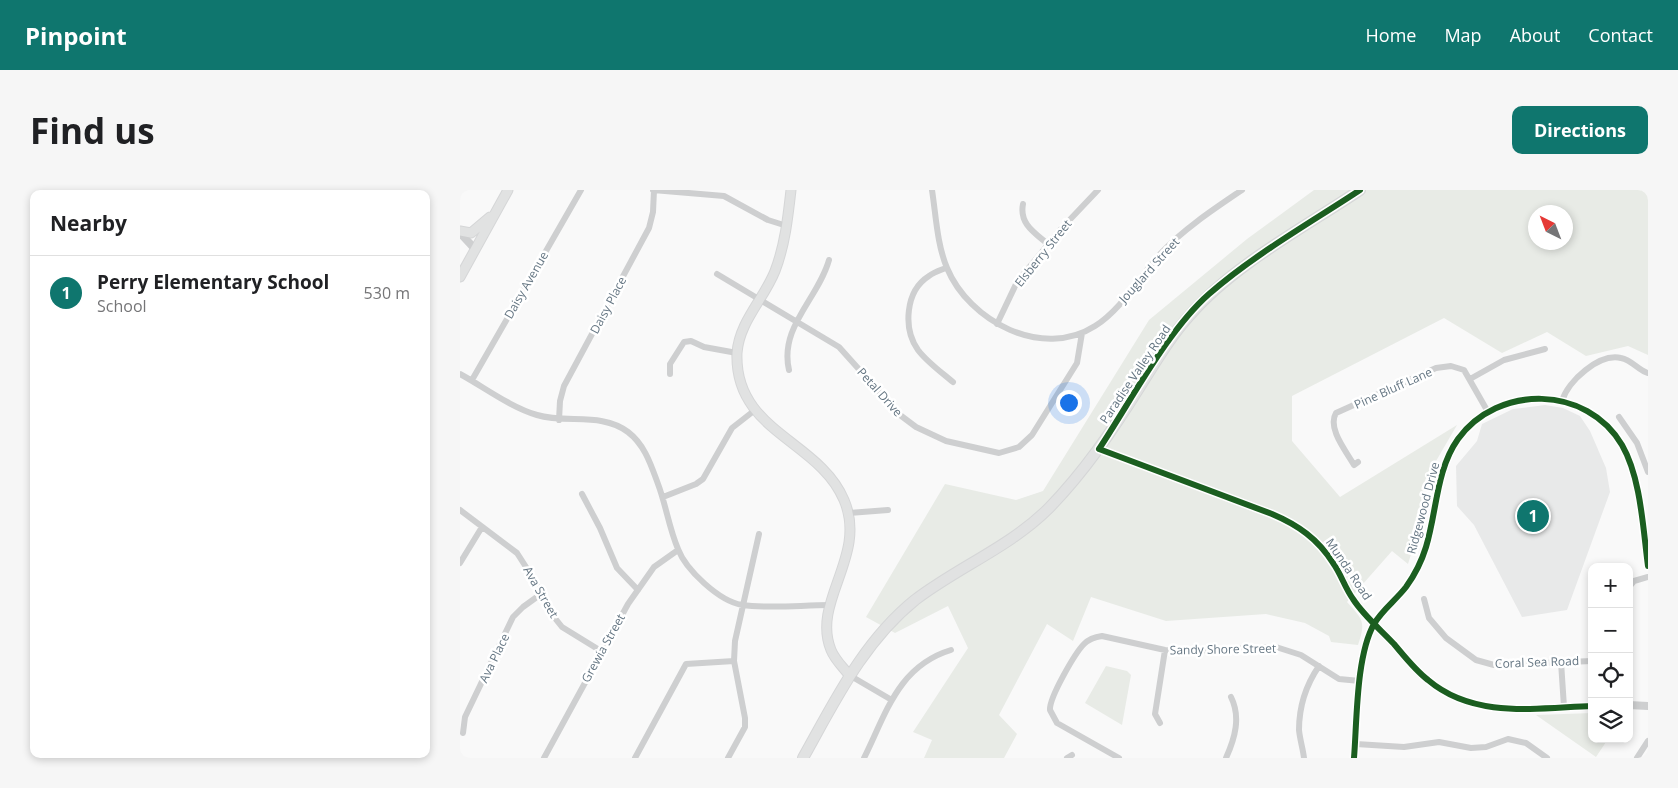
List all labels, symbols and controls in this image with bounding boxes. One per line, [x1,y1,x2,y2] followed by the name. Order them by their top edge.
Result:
[25,19,127,52] text: Pinpoint
[1366,23,1416,47] text: Home
[1444,23,1482,47] text: Map
[1510,23,1560,47] text: About
[1588,23,1653,47] text: Contact
[1512,106,1648,154] button: Directions
[30,107,155,154] text: Find us
[1528,205,1573,250] north arrow
[50,209,127,237] text: Nearby
[1011,216,1075,290] street label: Elsberry Street
[1114,234,1183,307] street label: Jouglard Street
[500,248,552,322] street label: Daisy Avenue
[97,269,329,295] text: Perry Elementary School
[586,273,630,337] street label: Daisy Place
[61,282,71,304] text: 1
[364,282,410,304] text: 530 m
[97,295,147,317] text: School
[1096,321,1174,427] street label: Paradise Valley Road
[1351,363,1435,413] street label: Pine Bluff Lane
[853,364,907,420] street label: Petal Drive
[1056,390,1082,416] your location
[1403,460,1444,556] street label: Ridgewood Drive
[1517,497,1549,535] pin: 1
[1322,535,1376,603] street label: Munda Road
[519,563,563,621] street label: Ava Street
[1588,563,1633,743] map controls
[1588,563,1633,608] button: +
[1588,608,1633,653] button: −
[577,611,629,685] street label: Grewia Street
[475,630,513,685] street label: Ava Place
[1170,640,1276,658] street label: Sandy Shore Street
[1495,652,1579,672] street label: Coral Sea Road
[1588,653,1633,698] button: locate
[1588,698,1633,743] button: layers

